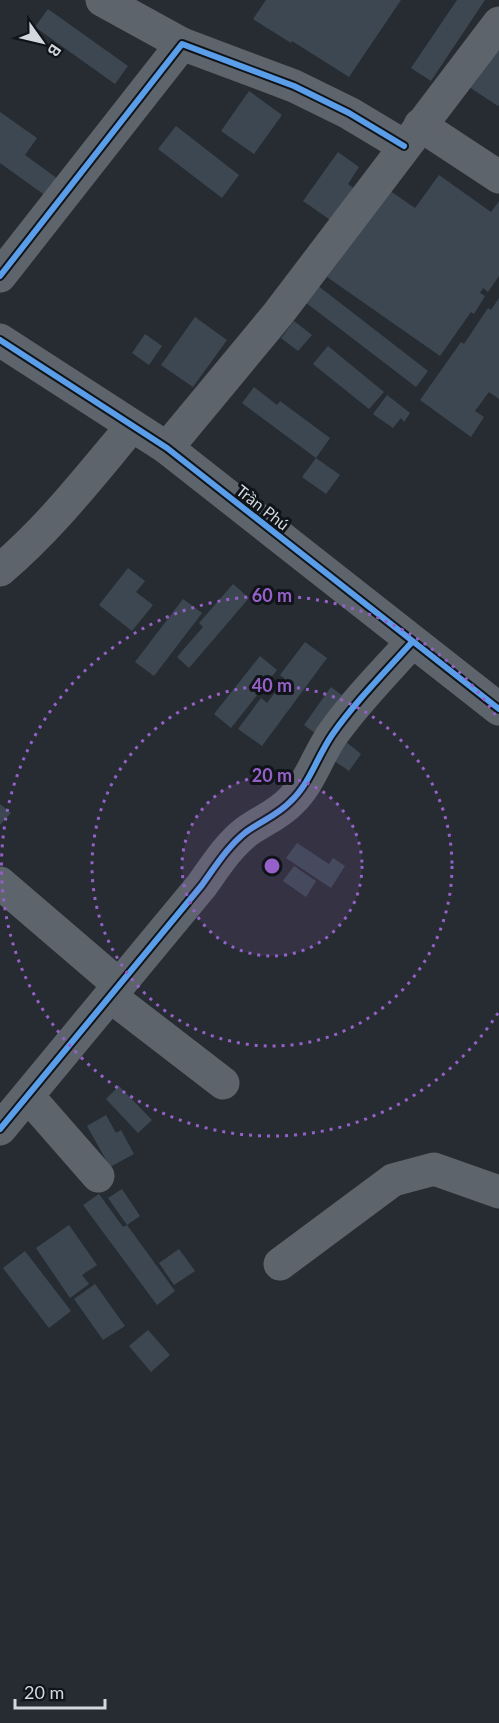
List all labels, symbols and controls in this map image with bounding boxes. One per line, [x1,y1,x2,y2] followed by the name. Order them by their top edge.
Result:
[12,12,72,72] north arrow
[44,41,66,60] text: B
[233,480,293,534] street label: Trần Phú
[252,584,292,606] text: 60 m
[252,674,292,696] text: 40 m
[252,764,292,786] text: 20 m
[262,856,282,876] centre of rings
[15,1672,105,1710] scale bar
[24,1681,64,1703] text: 20 m

